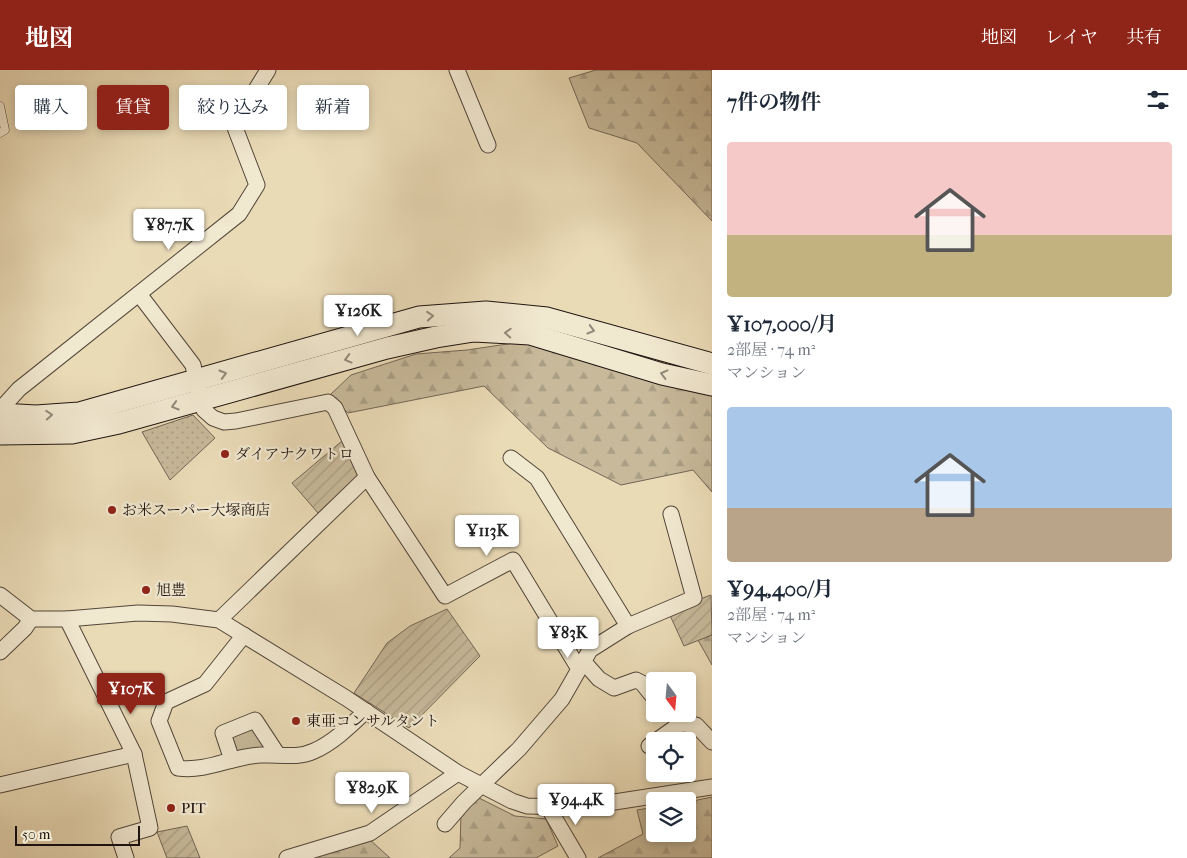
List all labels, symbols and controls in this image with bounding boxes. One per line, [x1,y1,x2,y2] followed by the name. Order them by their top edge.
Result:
[25,24,73,52] text: 地図
[981,27,1017,48] text: 地図
[1045,27,1098,48] text: レイヤ
[1126,27,1162,48] text: 共有
[15,85,87,130] chip: 購入
[97,85,169,130] chip: 賃貸
[179,85,287,130] chip: 絞り込み
[297,85,369,130] chip: 新着
[1144,86,1172,114] icon: filters
[727,90,821,114] text: 7件の物件
[905,175,995,265] icon: home
[128,208,210,251] pin: ¥87.7K
[144,215,194,234] text: ¥87.7K
[323,294,393,337] pin: ¥126K
[335,301,381,320] text: ¥126K
[427,311,435,322] one-way arrow
[727,312,837,336] text: ¥107,000/月
[586,325,594,335] one-way arrow
[504,328,512,339] one-way arrow
[727,340,815,359] text: 2部屋 · 74 m²
[345,353,353,363] one-way arrow
[727,363,806,382] text: マンション
[219,369,227,379] one-way arrow
[660,369,669,380] one-way arrow
[171,401,180,411] one-way arrow
[45,409,53,420] one-way arrow
[905,440,995,530] icon: home
[235,445,354,463] place label: ダイアナクワトロ
[219,448,231,460] marker: ダイアナクワトロ
[122,501,271,519] place label: お米スーパー大塚商店
[106,504,118,516] marker: お米スーパー大塚商店
[452,514,522,557] pin: ¥113K
[466,521,508,540] text: ¥113K
[727,577,834,601] text: ¥94,400/月
[156,581,186,599] place label: 旭豊
[140,584,152,596] marker: 旭豊
[727,605,815,624] text: 2部屋 · 74 m²
[538,616,598,659] pin: ¥83K
[549,623,587,642] text: ¥83K
[727,628,806,647] text: マンション
[96,672,166,715] pin: ¥107K
[646,672,696,722] north arrow
[646,672,696,842] map controls
[108,679,154,698] text: ¥107K
[306,712,440,730] place label: 東亜コンサルタント
[290,715,302,727] marker: 東亜コンサルタント
[646,732,696,782] button: locate
[331,772,413,814] pin: ¥82.9K
[346,778,398,797] text: ¥82.9K
[535,784,617,826] pin: ¥94.4K
[548,790,604,809] text: ¥94.4K
[646,792,696,842] button: layers
[181,799,207,817] place label: PIT
[165,802,177,814] marker: PIT
[15,823,140,846] scale bar
[22,826,50,843] text: 50 m

